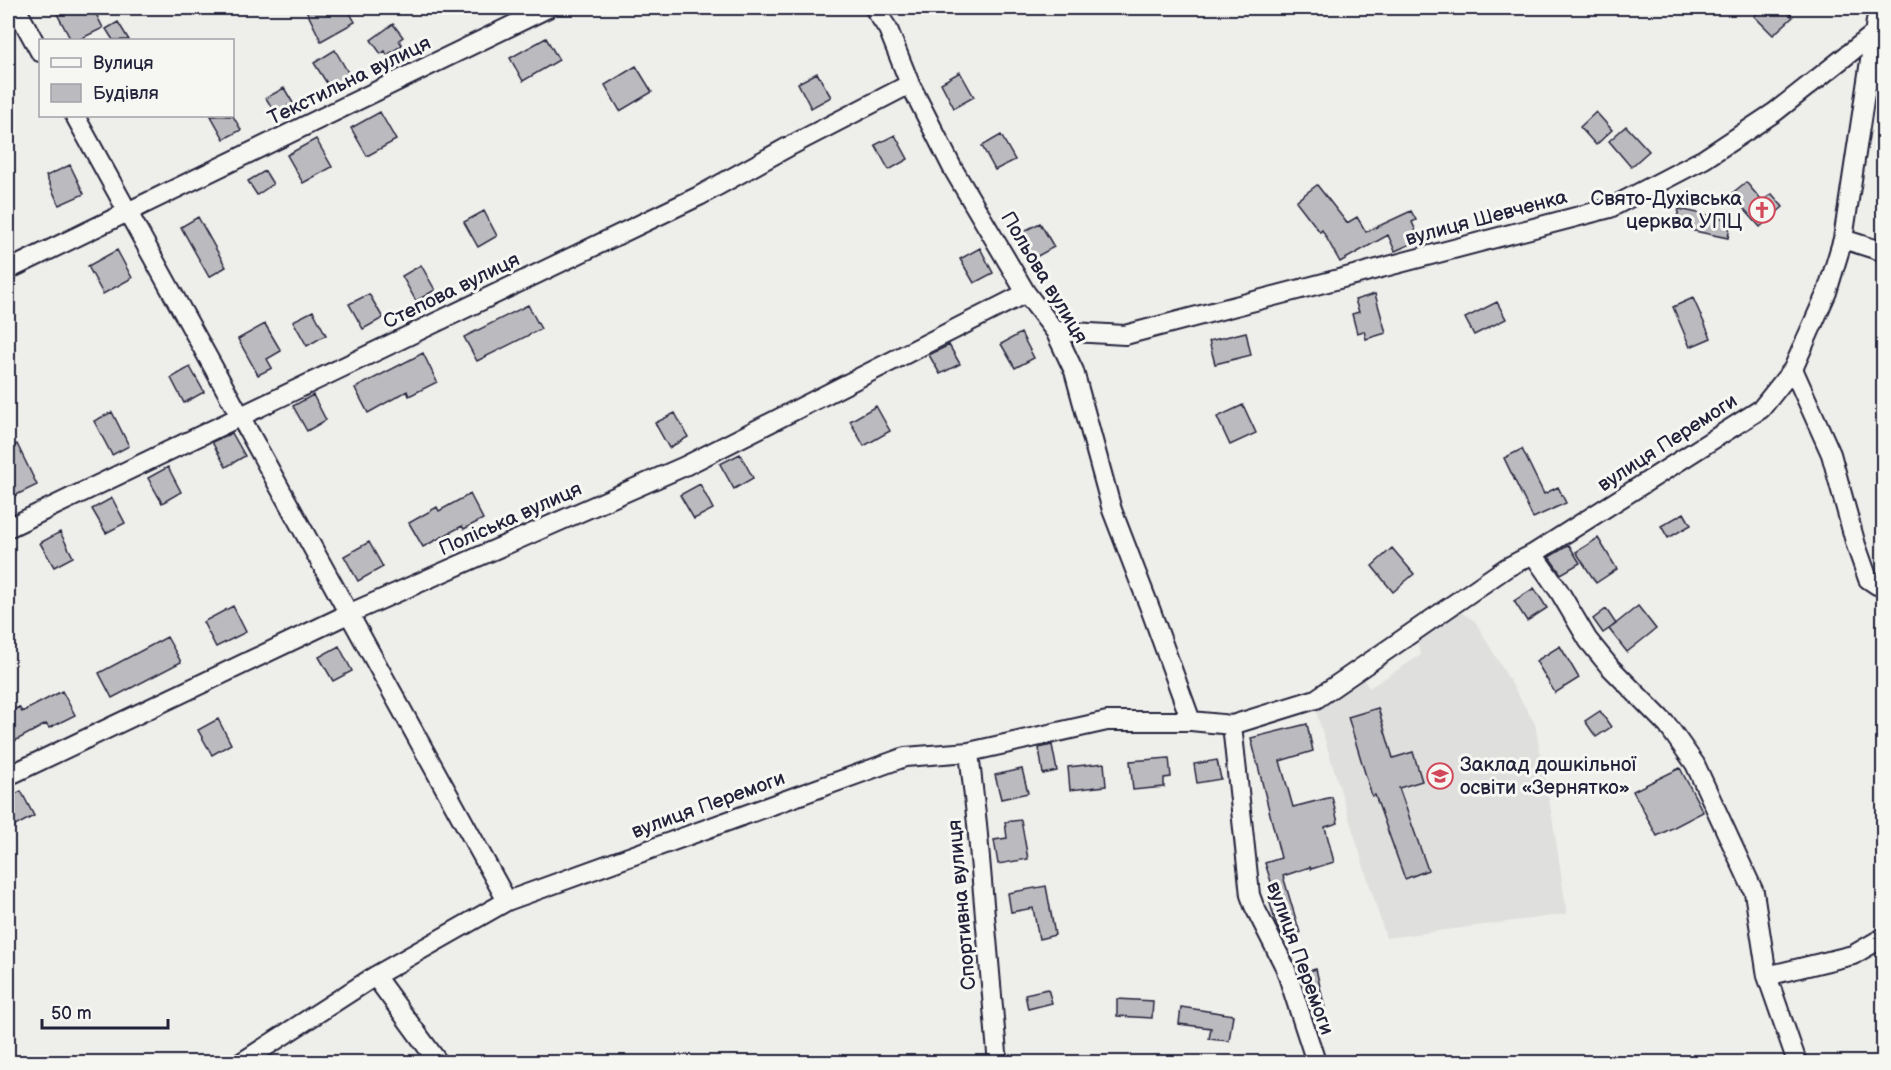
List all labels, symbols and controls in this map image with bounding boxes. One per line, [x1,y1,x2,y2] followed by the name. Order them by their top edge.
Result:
[264,31,435,131] street label: Текстильна вулиця
[39,39,234,117] legend
[93,53,154,74] text: Вулиця
[93,83,159,104] text: Будівля
[1403,185,1570,251] street label: вулиця Шевченка
[1591,187,1743,234] place label: Свято-Духівська церква УПЦ
[1747,195,1777,225] church icon: Свято-Духівська церква УПЦ
[995,207,1093,348] street label: Польова вулиця
[379,248,524,334] street label: Степова вулиця
[1593,389,1742,497] street label: вулиця Перемоги
[435,477,586,561] street label: Поліська вулиця
[1460,753,1638,800] place label: Заклад дошкільної освіти «Зернятко»
[1425,761,1455,791] school or university icon: Заклад дошкільної освіти «Зернятко»
[628,766,788,844] street label: вулиця Перемоги
[943,819,981,991] street label: Спортивна вулиця
[1261,878,1339,1038] street label: вулиця Перемоги
[42,992,168,1030] scale bar
[51,1003,92,1024] text: 50 m

